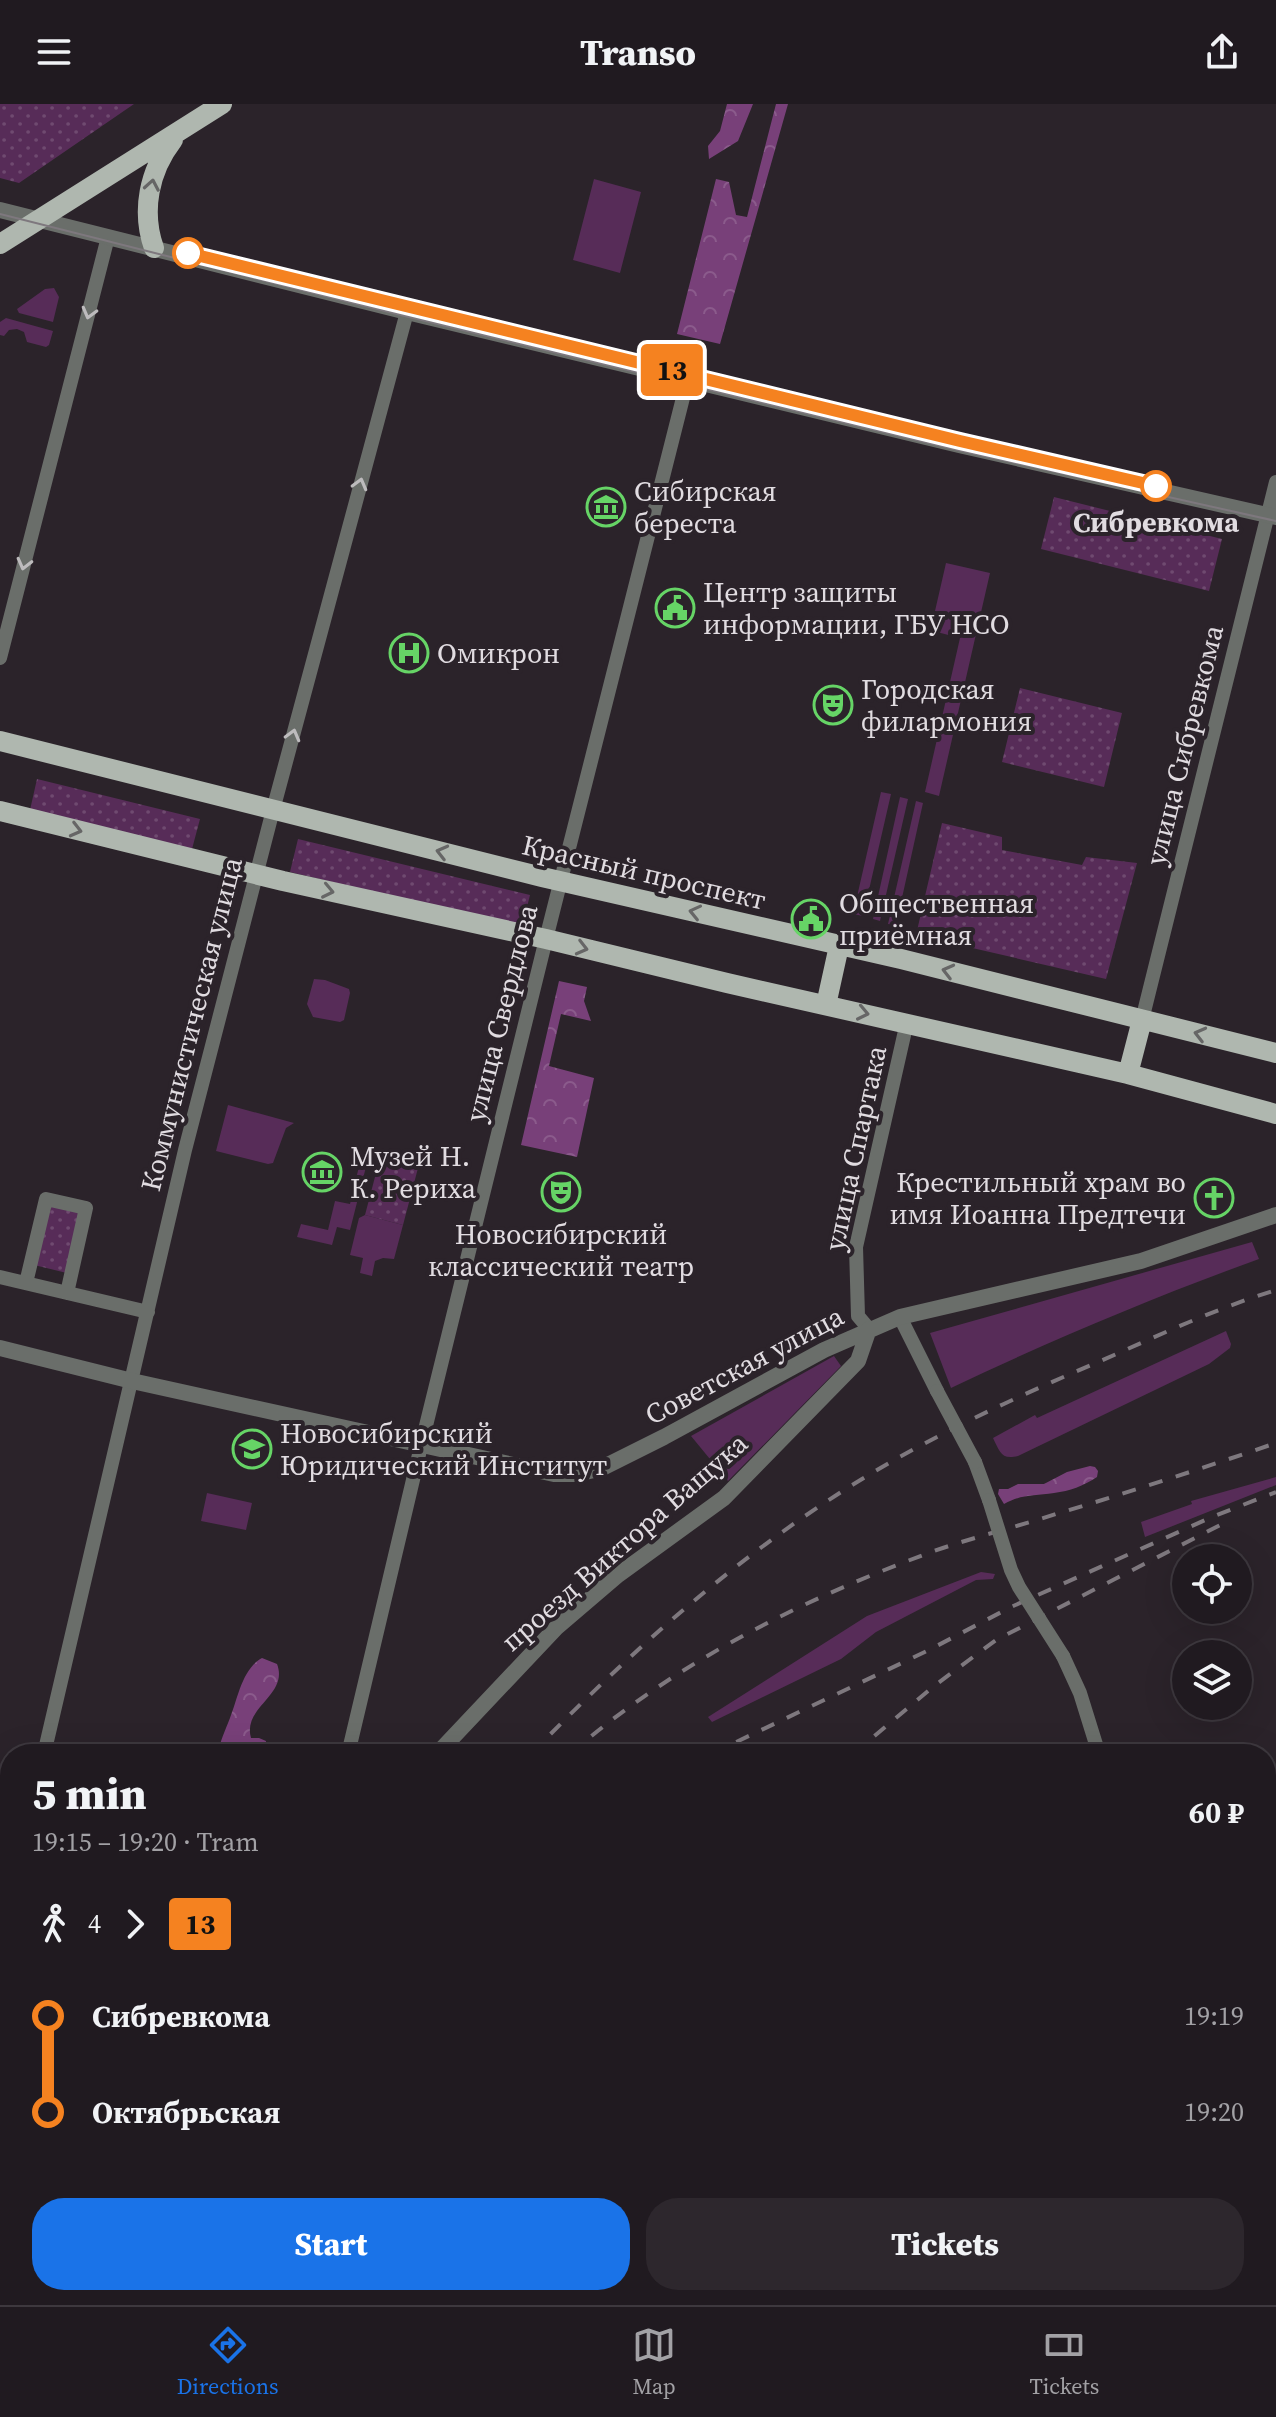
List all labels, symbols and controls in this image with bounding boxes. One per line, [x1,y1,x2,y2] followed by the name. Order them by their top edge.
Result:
[580,28,696,77] text: Transo
[32,30,76,74] icon: menu
[1200,30,1244,74] icon: share
[142,178,159,191] one-way arrow
[173,238,203,268] unlabelled marker
[81,305,98,319] one-way arrow
[636,344,708,396] line badge: 13
[657,351,687,389] text: 13
[1141,471,1171,501] marker: Сибревкома
[634,472,777,542] place label: Сибирская береста
[351,478,368,492] one-way arrow
[585,486,627,528] museum icon: Сибирская береста
[1073,503,1239,541] place label: Сибревкома
[17,557,34,571] one-way arrow
[703,573,1010,643] place label: Центр защиты информации, ГБУ НСО
[654,587,696,629] public building icon: Центр защиты информации, ГБУ НСО
[1136,620,1232,869] street label: улица Сибревкома
[388,632,430,674] hospital icon: Омикрон
[437,634,560,672] place label: Омикрон
[861,670,1032,740] place label: Городская филармония
[812,684,854,726] theatre icon: Городская филармония
[284,729,300,743] one-way arrow
[68,821,82,838] one-way arrow
[518,825,770,919] street label: Красный проспект
[436,845,449,862] one-way arrow
[131,852,251,1195] street label: Коммунистическая улица
[321,882,335,899] one-way arrow
[839,884,1034,954] place label: Общественная приёмная
[790,898,832,940] public building icon: Общественная приёмная
[456,900,547,1126] street label: улица Свердлова
[689,904,702,921] one-way arrow
[575,938,589,955] one-way arrow
[942,963,956,980] one-way arrow
[855,1004,869,1021] one-way arrow
[1194,1026,1208,1043] one-way arrow
[815,1041,895,1254] street label: улица Спартака
[350,1137,477,1207] place label: Музей Н. К. Рериха
[301,1151,343,1193] museum icon: Музей Н. К. Рериха
[889,1163,1186,1233] place label: Крестильный храм во имя Иоанна Предтечи
[540,1171,582,1213] theatre icon: Новосибирский классический театр
[1193,1177,1235,1219] church icon: Крестильный храм во имя Иоанна Предтечи
[428,1215,694,1285] place label: Новосибирский классический театр
[638,1296,851,1433] street label: Советская улица
[280,1414,608,1484] place label: Новосибирский Юридический Институт
[493,1424,756,1660] street label: проезд Виктора Ващука
[231,1428,273,1470] school or university icon: Новосибирский Юридический Институт
[1172,1544,1252,1720] map controls
[1172,1544,1252,1624] button: locate
[1172,1640,1252,1720] button: layers
[32,1763,147,1824] text: 5 min
[1189,1792,1244,1833] text: 60 ₽
[32,1824,259,1860] text: 19:15 – 19:20 · Tram
[32,1902,76,1946] icon: walk
[113,1902,157,1946] icon: forward
[185,1905,215,1943] text: 13
[88,1906,101,1942] text: 4
[92,1996,270,2037] text: Сибревкома
[1184,1998,1244,2034] text: 19:19
[92,2092,280,2133] text: Октябрьская
[1184,2094,1244,2130] text: 19:20
[32,2198,630,2290] button: Start
[646,2198,1244,2290] button: Tickets
[177,2323,279,2401] tab: Directions
[632,2323,676,2401] tab: Map
[1029,2323,1099,2401] tab: Tickets

